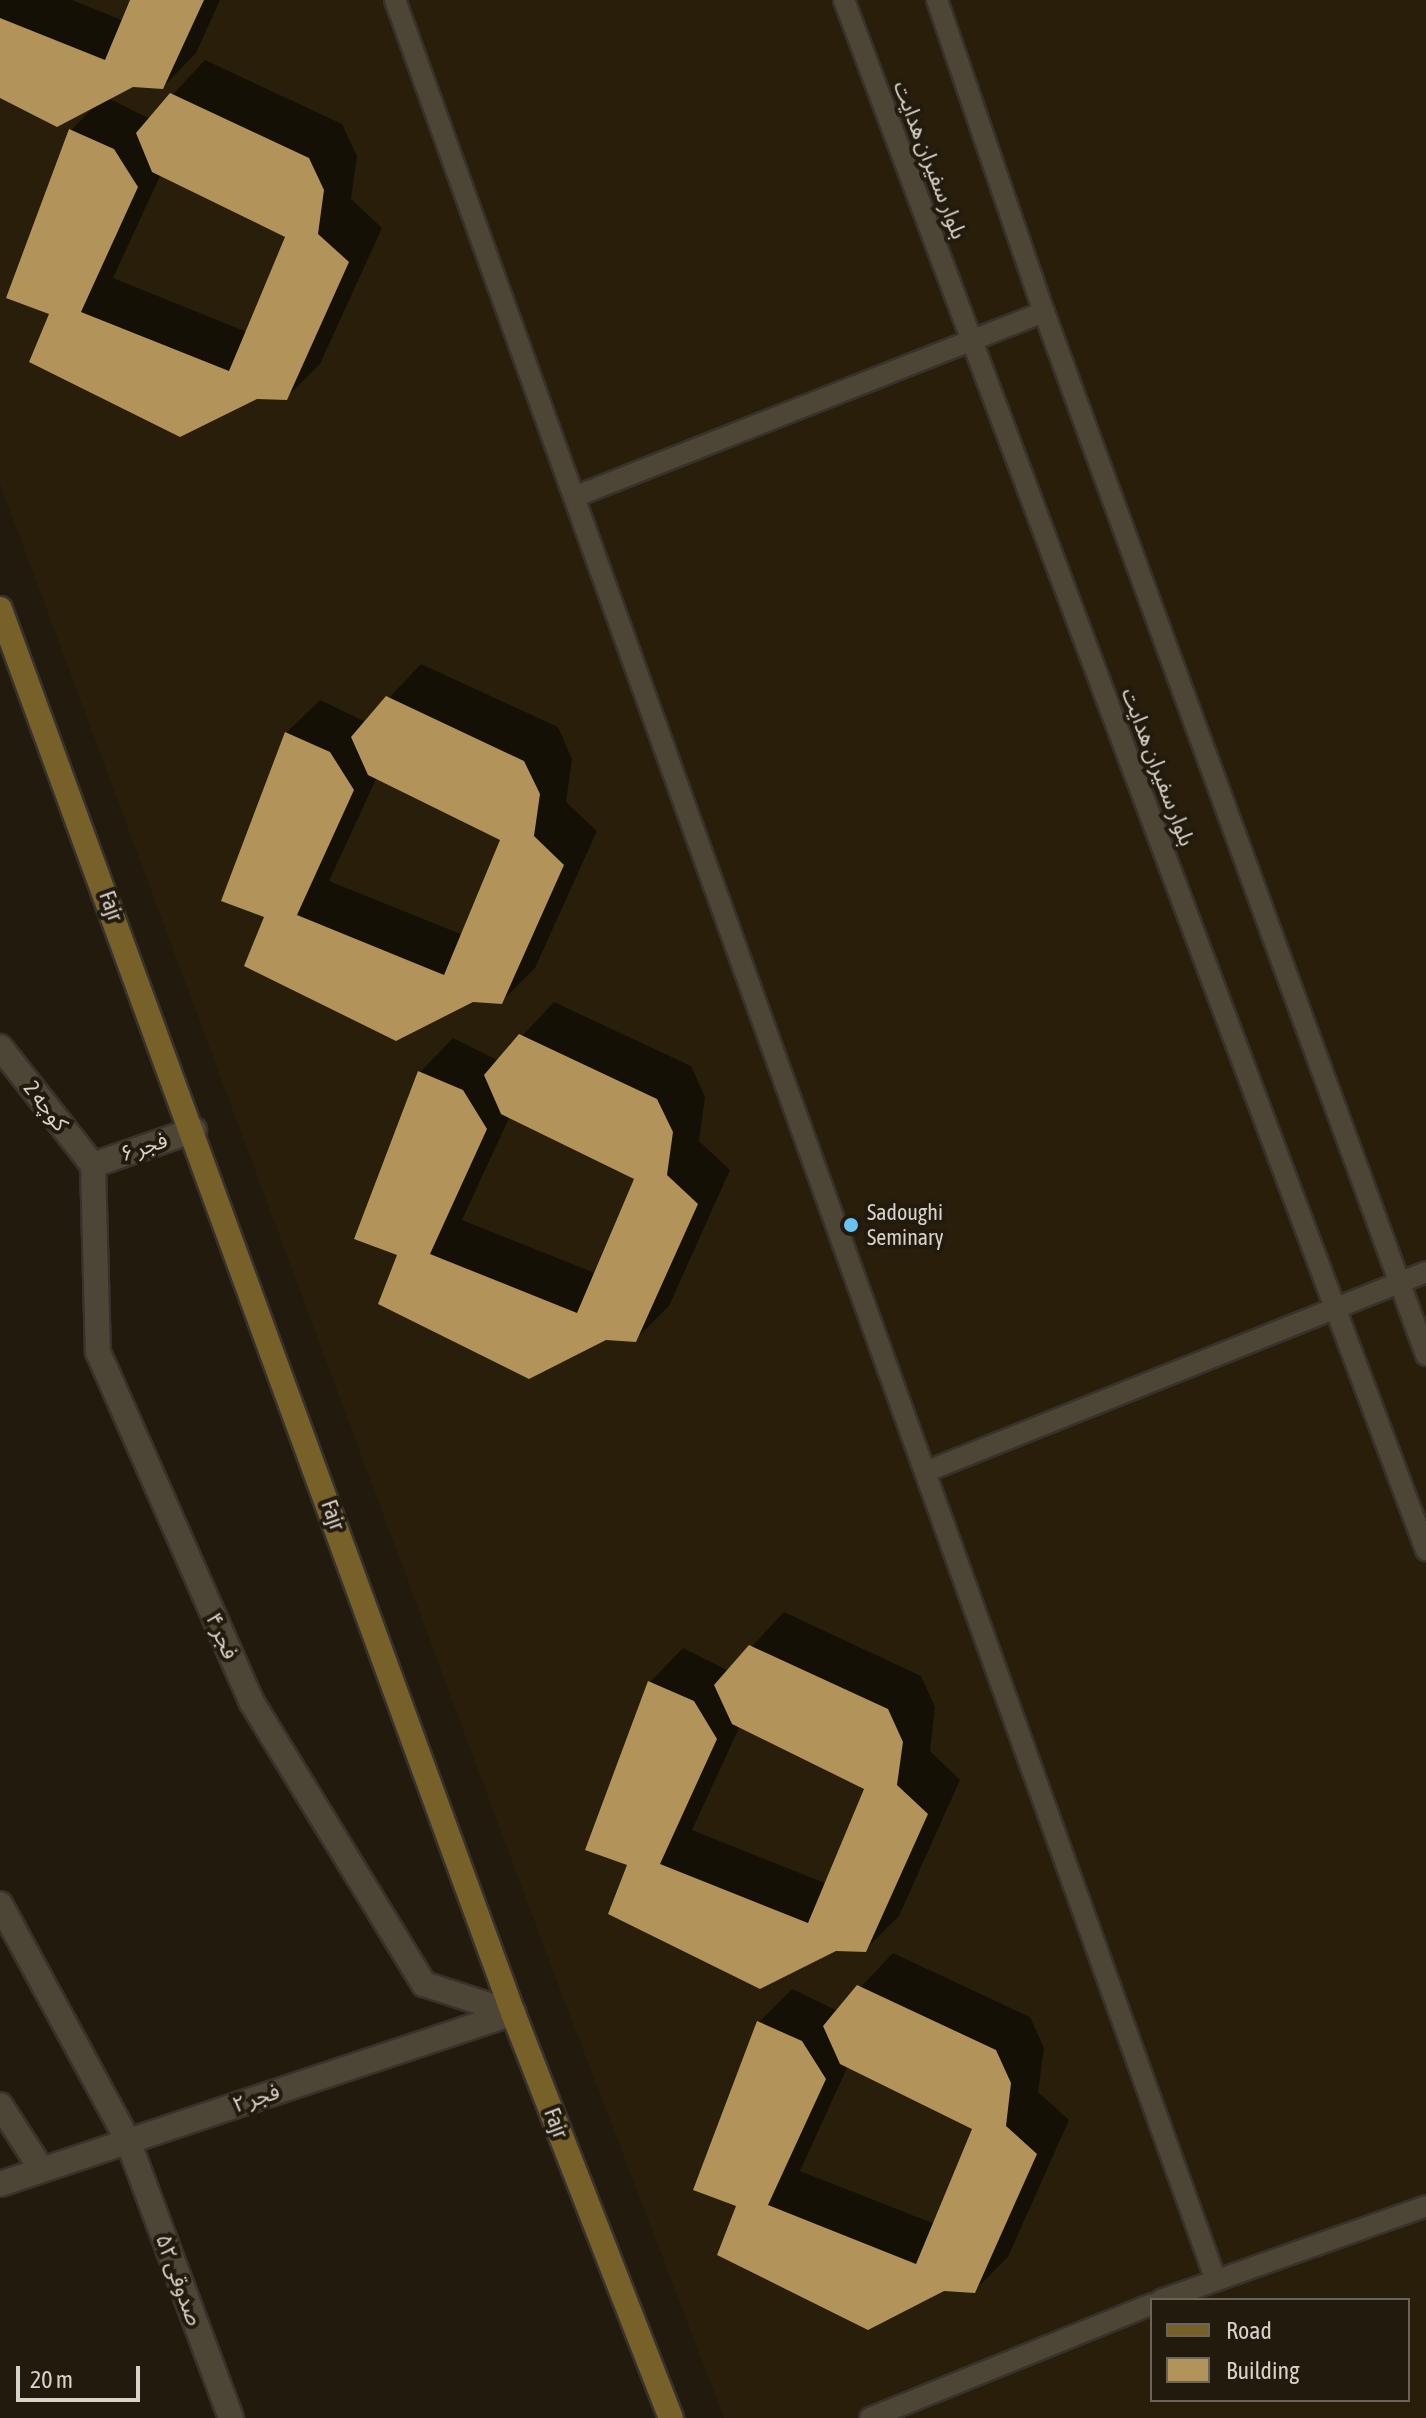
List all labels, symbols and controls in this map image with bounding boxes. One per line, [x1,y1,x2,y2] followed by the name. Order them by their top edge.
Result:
[888,77,972,243] street label: بلوار سفیران هدایت
[1116,684,1200,850] street label: بلوار سفیران هدایت
[93,887,129,925] street label: Fajr
[18,1076,74,1136] street label: کوچه 2
[117,1127,171,1167] street label: فجر ۶
[867,1199,944,1250] place label: Sadoughi Seminary
[842,1216,860,1234] marker: Sadoughi Seminary
[315,1496,351,1534] street label: Fajr
[200,1609,244,1663] street label: فجر ۴
[229,2078,283,2118] street label: فجر ۲
[538,2104,574,2142] street label: Fajr
[150,2231,208,2329] street label: صدوقی ۵۲
[1150,2298,1410,2402] legend
[1226,2317,1272,2344] text: Road
[20,2350,144,2400] scale bar
[1226,2357,1299,2384] text: Building
[30,2366,73,2393] text: 20 m

